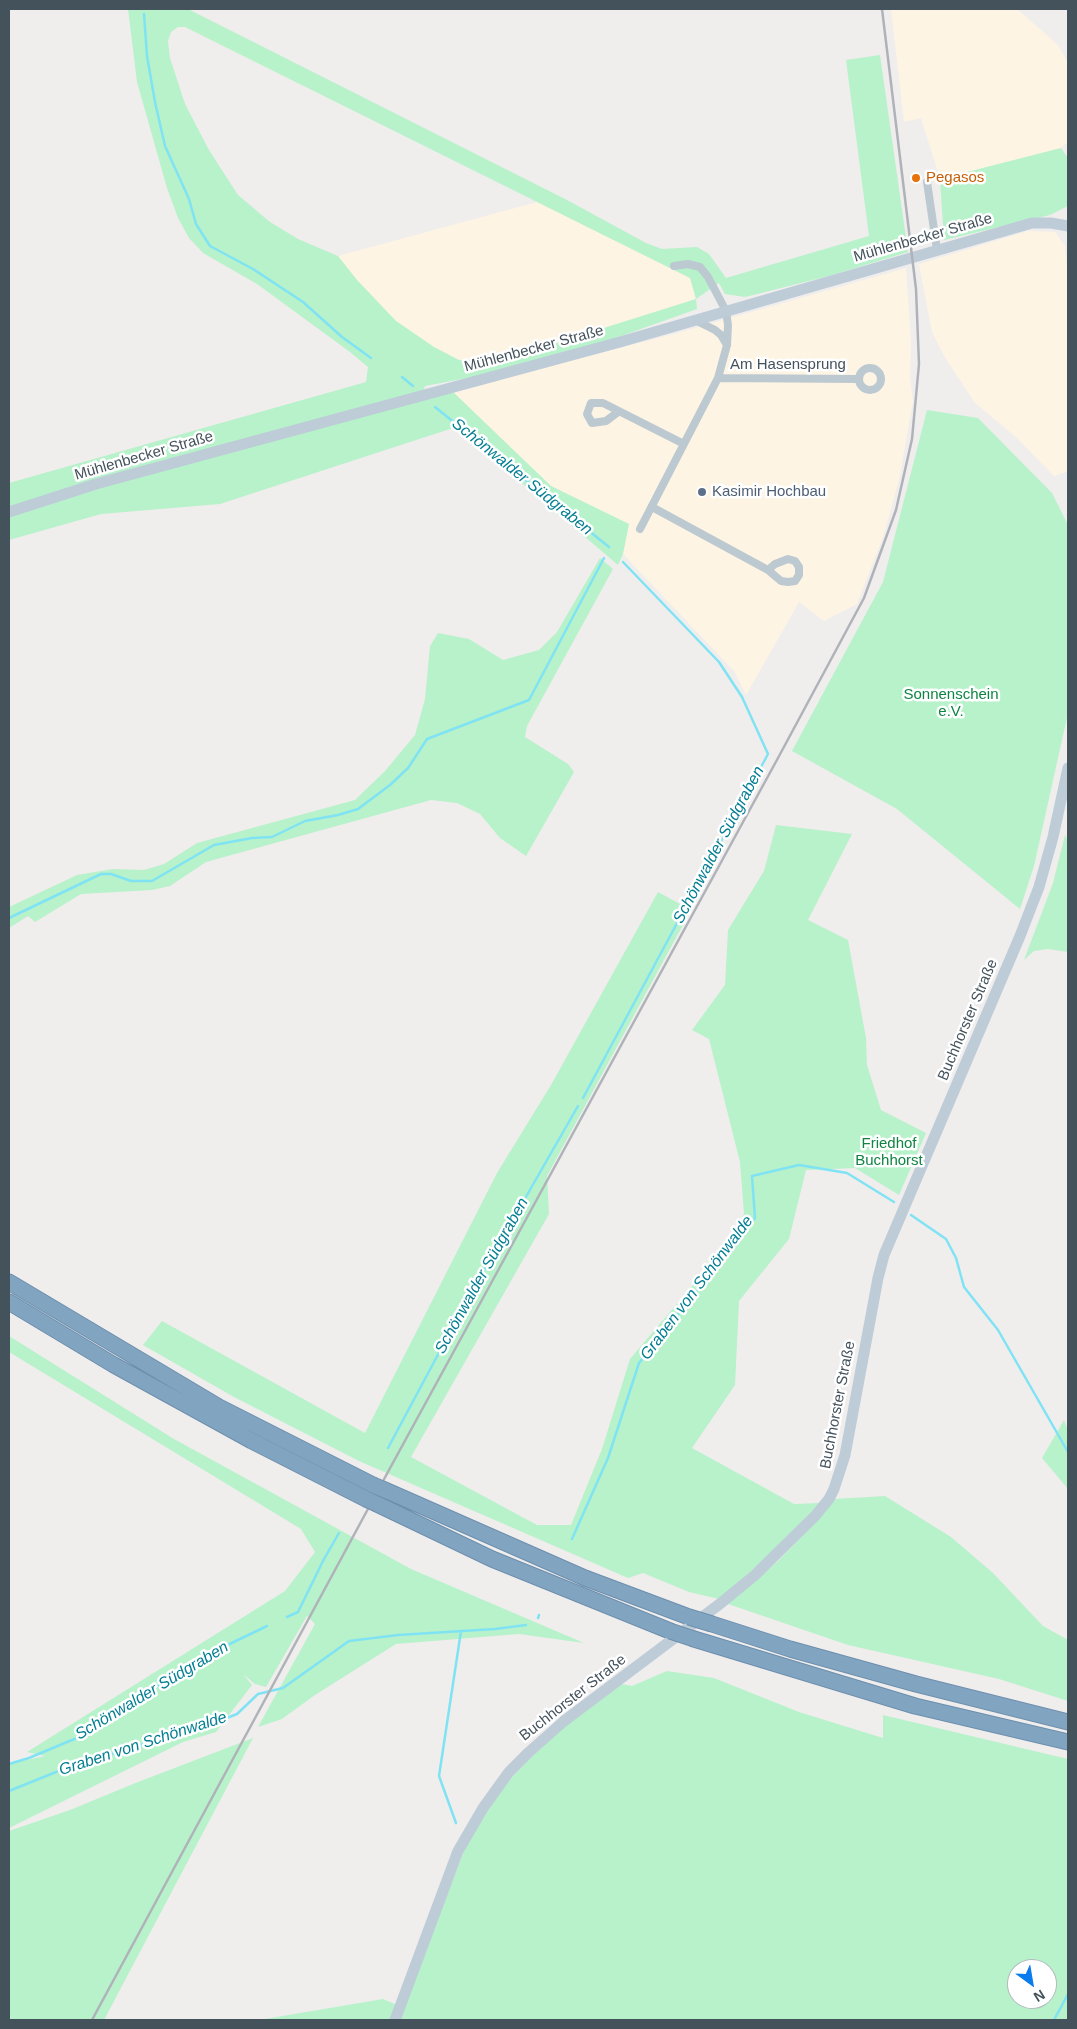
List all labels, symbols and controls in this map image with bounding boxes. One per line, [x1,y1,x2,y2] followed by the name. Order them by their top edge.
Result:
[926,169,984,187] place label: Pegasos
[910,172,922,184] marker: Pegasos
[852,210,994,266] street label: Mühlenbecker Straße
[462,322,606,376] street label: Mühlenbecker Straße
[730,356,846,374] street label: Am Hasensprung
[448,414,596,540] water label: Schönwalder Südgraben
[73,428,215,484] street label: Mühlenbecker Straße
[712,483,826,501] place label: Kasimir Hochbau
[696,486,708,498] marker: Kasimir Hochbau
[903,686,999,721] park label: Sonnenschein e.V.
[669,763,769,927] water label: Schönwalder Südgraben
[934,957,1002,1083] street label: Buchhorster Straße
[855,1135,923,1170] park label: Friedhof Buchhorst
[431,1195,533,1357] water label: Schönwalder Südgraben
[637,1212,757,1364] water label: Graben von Schönwalde
[817,1339,859,1471] street label: Buchhorster Straße
[72,1638,232,1744] water label: Schönwalder Südgraben
[516,1651,630,1745] street label: Buchhorster Straße
[57,1708,229,1780] water label: Graben von Schönwalde
[1007,1959,1057,2009] north arrow
[1031,1986,1048,2005] text: N

